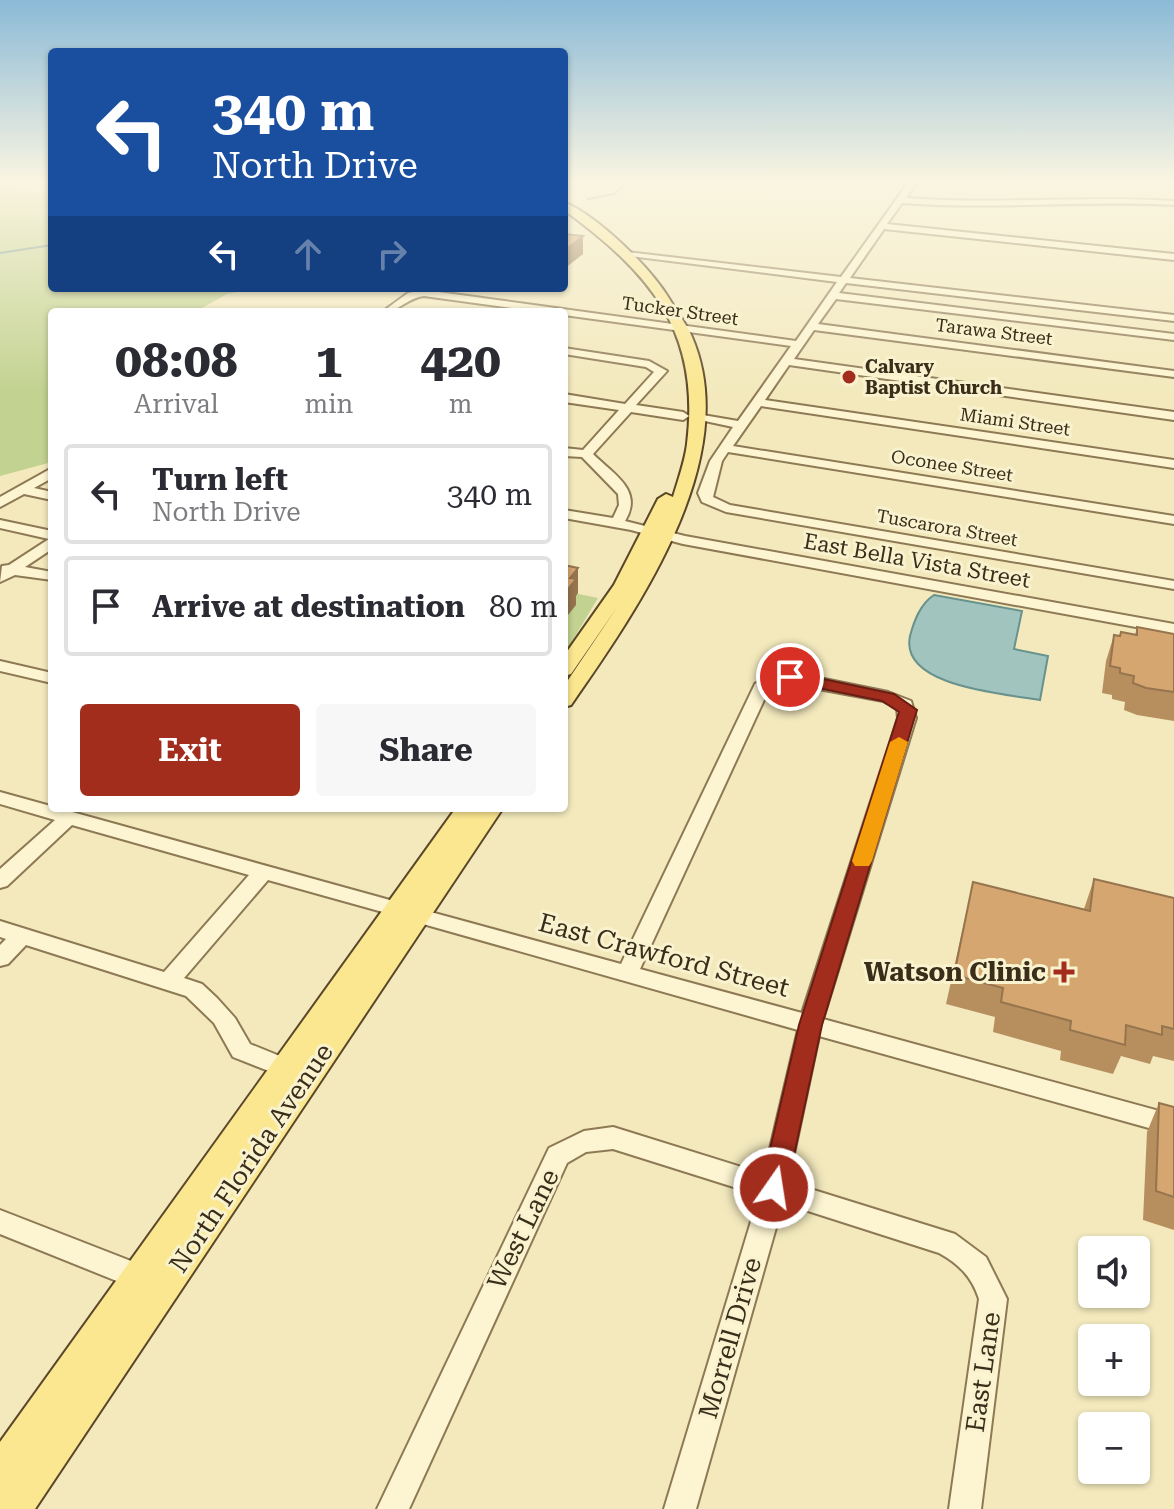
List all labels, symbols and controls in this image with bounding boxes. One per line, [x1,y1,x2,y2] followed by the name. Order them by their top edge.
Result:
[212,78,374,144] text: 340 m
[80,80,184,184] icon: left
[212,145,418,187] text: North Drive
[202,232,246,276] icon: left
[286,232,330,276] icon: ahead
[370,232,414,276] icon: right
[620,292,740,329] street label: Tucker Street
[934,314,1054,349] street label: Tarawa Street
[115,333,238,389] text: 08:08
[315,333,342,389] text: 1
[420,333,501,389] text: 420
[865,356,1002,398] place label: Calvary Baptist Church
[840,368,858,386] marker: Calvary Baptist Church
[134,389,219,419] text: Arrival
[305,389,353,419] text: min
[449,389,473,419] text: m
[959,403,1072,440] street label: Miami Street
[890,446,1015,486] street label: Oconee Street
[152,462,288,497] text: Turn left
[84,472,128,516] icon: left
[447,477,532,512] text: 340 m
[152,497,301,527] text: North Drive
[875,505,1020,550] street label: Tuscarora Street
[802,528,1032,593] street label: East Bella Vista Street
[84,584,128,628] icon: arrive
[152,589,465,624] text: Arrive at destination
[489,589,558,624] text: 80 m
[756,643,824,711] pin
[768,655,812,699] icon: arrive
[80,704,300,796] button: Exit
[316,704,536,796] button: Share
[535,907,793,1003] street label: East Crawford Street
[864,957,1046,987] place label: Watson Clinic
[1053,961,1075,983] marker: Watson Clinic
[163,1038,339,1278] street label: North Florida Avenue
[732,1146,816,1230] position arrow
[481,1164,565,1294] street label: West Lane
[1078,1236,1150,1484] map controls
[1078,1236,1150,1308] button: sound
[693,1254,767,1422] street label: Morrell Drive
[960,1310,1006,1434] street label: East Lane
[1078,1324,1150,1396] button: +
[1078,1412,1150,1484] button: −

